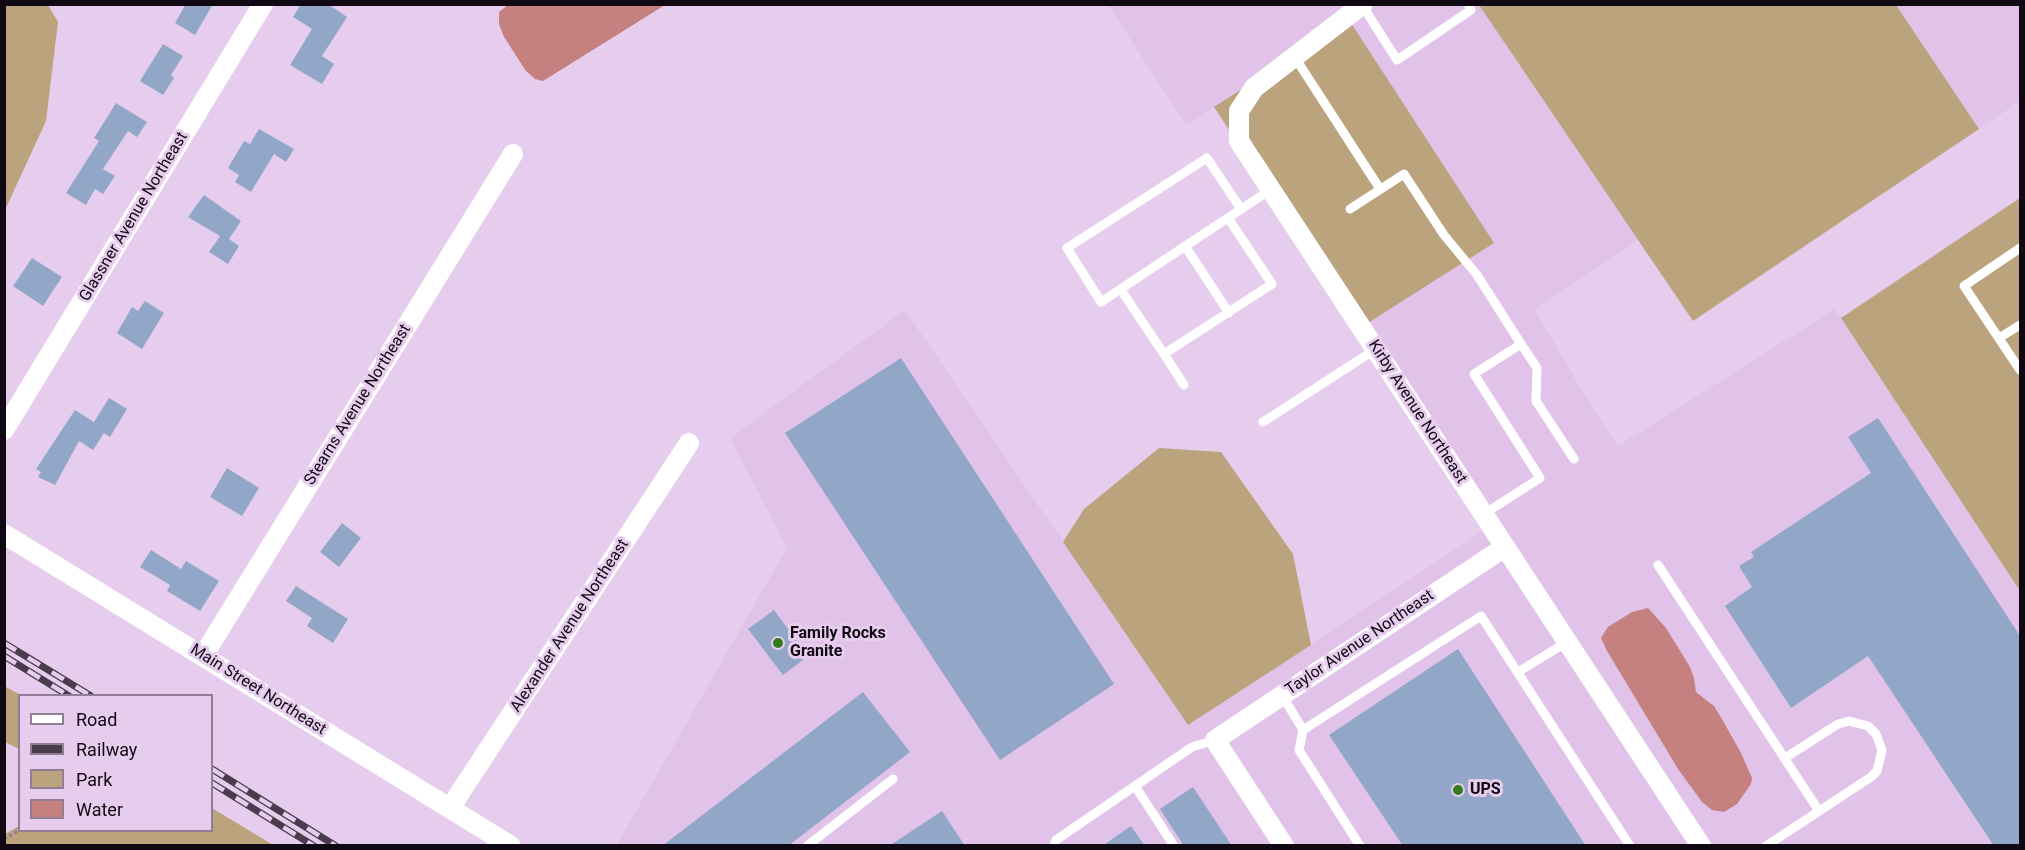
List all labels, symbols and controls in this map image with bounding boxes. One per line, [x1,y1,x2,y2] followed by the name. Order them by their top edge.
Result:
[76,129,192,305] street label: Glassner Avenue Northeast
[301,321,415,489] street label: Stearns Avenue Northeast
[1363,337,1471,487] street label: Kirby Avenue Northeast
[507,536,633,716] street label: Alexander Avenue Northeast
[1282,586,1438,700] street label: Taylor Avenue Northeast
[790,624,886,662] place label: Family Rocks Granite
[771,636,785,650] marker: Family Rocks Granite
[187,640,329,740] street label: Main Street Northeast
[18,694,213,832] legend
[76,709,117,730] text: Road
[76,739,137,760] text: Railway
[76,769,112,790] text: Park
[1470,780,1501,800] place label: UPS
[1451,783,1465,797] marker: UPS
[76,799,123,820] text: Water

